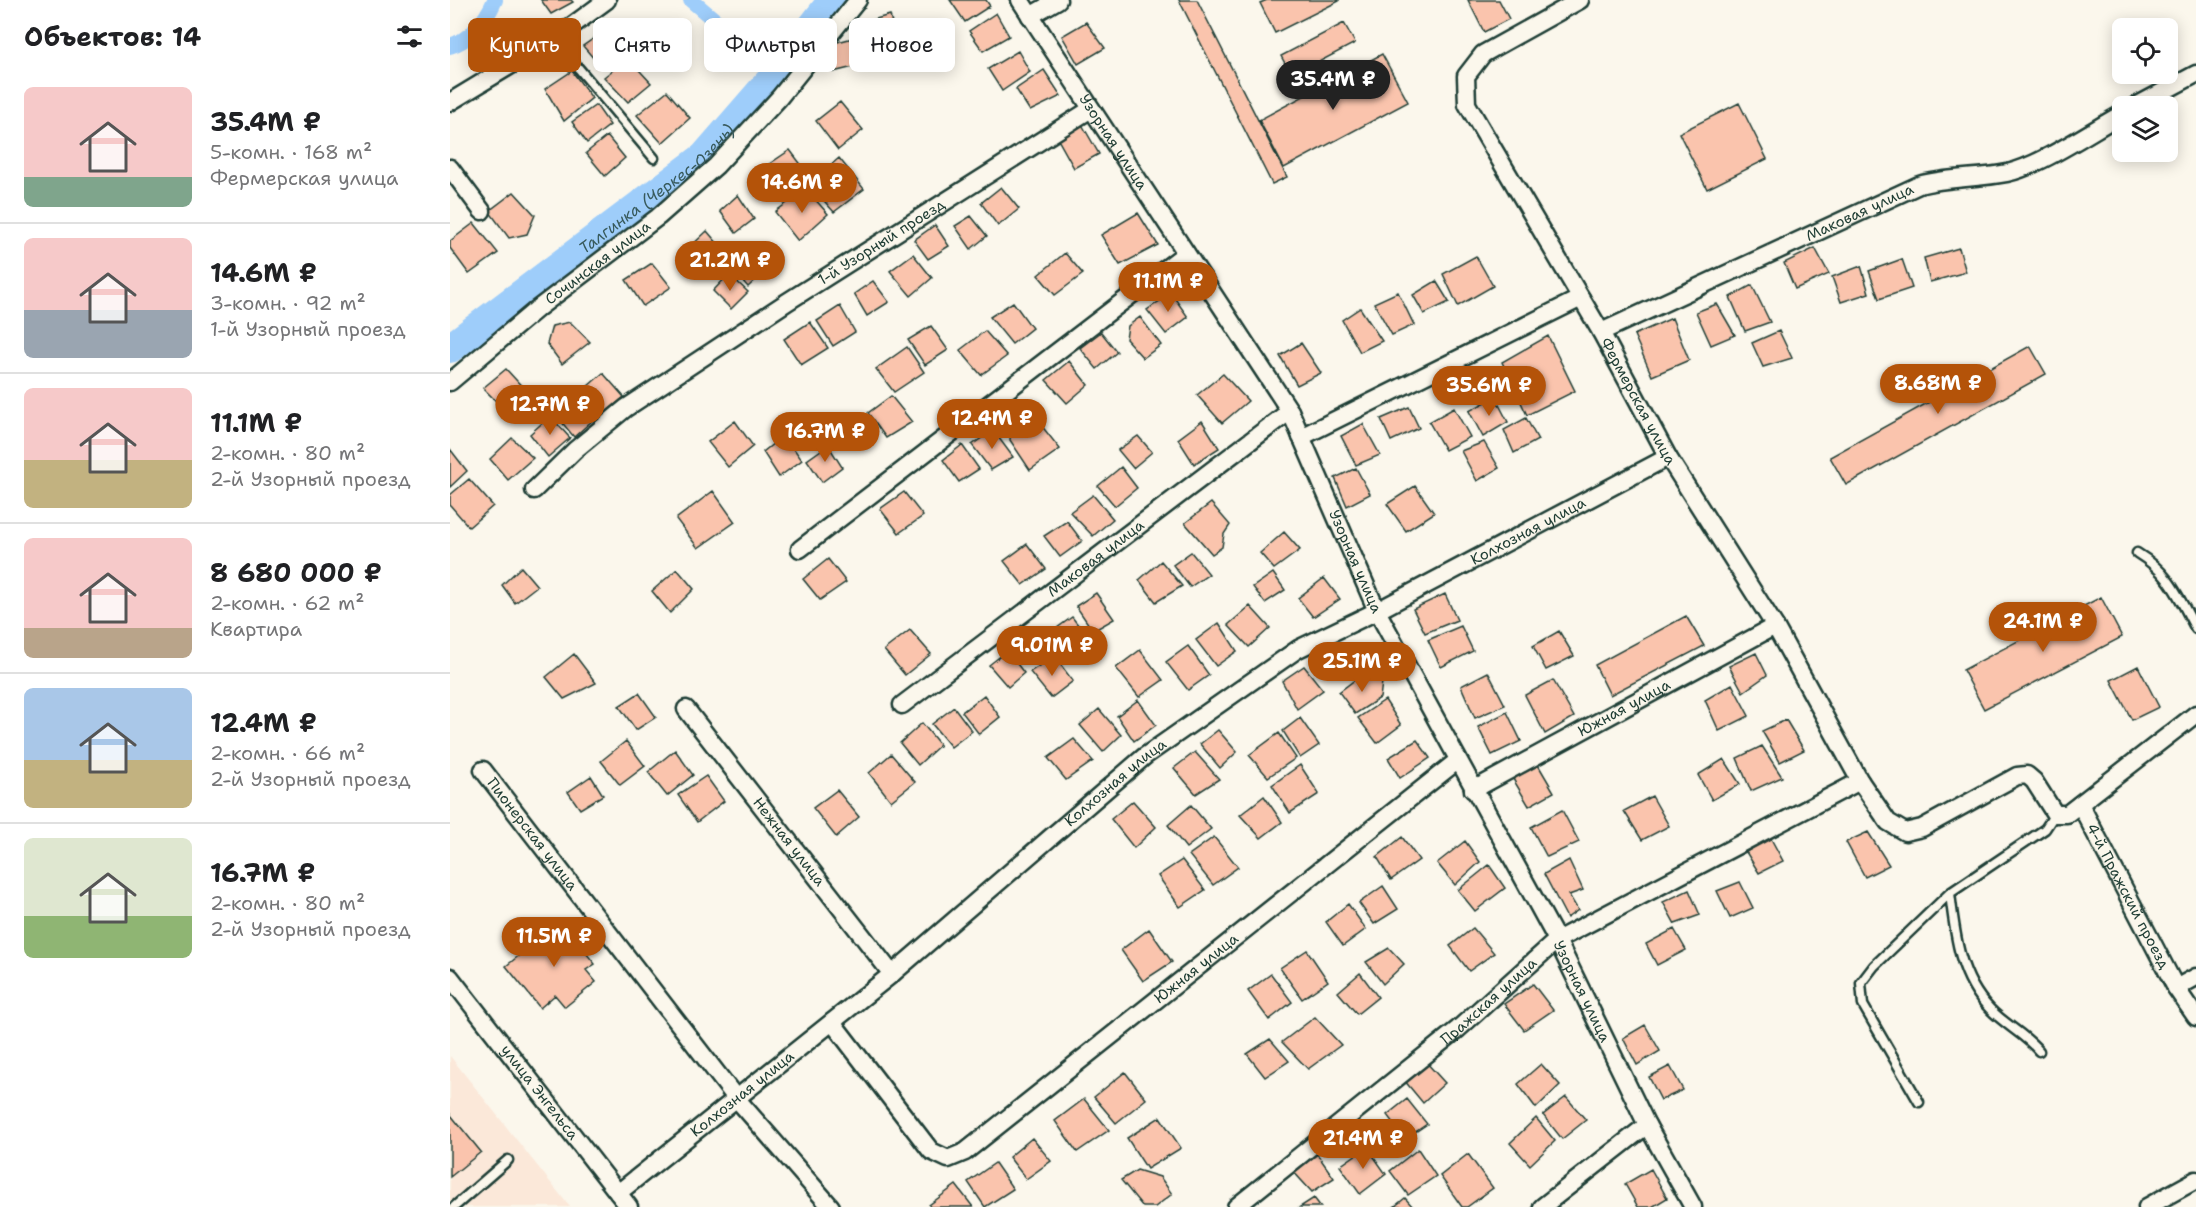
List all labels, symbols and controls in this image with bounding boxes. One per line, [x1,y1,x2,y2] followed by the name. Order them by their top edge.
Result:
[468,18,581,72] chip: Купить
[593,18,692,72] chip: Снять
[704,18,837,72] chip: Фильтры
[849,18,955,72] chip: Новое
[2112,18,2178,162] map controls
[2112,18,2178,84] button: locate
[24,19,201,54] text: Объектов: 14
[393,20,426,53] icon: filters
[1278,60,1388,111] pin: 35.4M ₽
[1290,66,1376,92] text: 35.4M ₽
[1075,90,1152,194] street label: Узорная улица
[2112,96,2178,162] button: layers
[210,104,321,139] text: 35.4M ₽
[72,111,144,183] icon: home
[575,120,739,258] water label: Талгинка (Черкес-Озень)
[210,139,372,165] text: 5-комн. · 168 m²
[747,163,857,214] pin: 14.6M ₽
[210,165,399,191] text: Фермерская улица
[761,169,843,195] text: 14.6M ₽
[1803,179,1917,246] street label: Маковая улица
[814,194,949,290] street label: 1-й Узорный проезд
[541,216,655,309] street label: Сочинская улица
[675,241,785,292] pin: 21.2M ₽
[689,247,771,273] text: 21.2M ₽
[210,255,317,290] text: 14.6M ₽
[72,262,144,334] icon: home
[1113,262,1223,313] pin: 11.1M ₽
[1132,268,1204,294] text: 11.1M ₽
[210,290,366,316] text: 3-комн. · 92 m²
[210,316,406,342] text: 1-й Узорный проезд
[1596,334,1681,469] street label: Фермерская улица
[1883,364,1993,415] pin: 8.68M ₽
[1434,366,1544,417] pin: 35.6M ₽
[1894,370,1982,396] text: 8.68M ₽
[1446,372,1532,398] text: 35.6M ₽
[495,385,605,436] pin: 12.7M ₽
[509,391,591,417] text: 12.7M ₽
[937,399,1047,450] pin: 12.4M ₽
[210,405,303,440] text: 11.1M ₽
[951,405,1033,431] text: 12.4M ₽
[72,412,144,484] icon: home
[770,412,880,463] pin: 16.7M ₽
[784,418,866,444] text: 16.7M ₽
[210,440,365,466] text: 2-комн. · 80 m²
[210,466,411,492] text: 2-й Узорный проезд
[1467,492,1590,570] street label: Колхозная улица
[1324,507,1387,617] street label: Узорная улица
[1043,515,1149,601] street label: Маковая улица
[210,555,382,590] text: 8 680 000 ₽
[72,562,144,634] icon: home
[210,590,364,616] text: 2-комн. · 62 m²
[1988,602,2098,653] pin: 24.1M ₽
[2003,608,2083,634] text: 24.1M ₽
[210,616,302,642] text: Квартира
[997,626,1107,677] pin: 9.01M ₽
[1011,632,1093,658] text: 9.01M ₽
[1307,642,1417,693] pin: 25.1M ₽
[1322,648,1402,674] text: 25.1M ₽
[1574,674,1674,741] street label: Южная улица
[210,705,317,740] text: 12.4M ₽
[72,712,144,784] icon: home
[1060,734,1171,831] street label: Колхозная улица
[210,740,365,766] text: 2-комн. · 66 m²
[210,766,411,792] text: 2-й Узорный проезд
[483,774,583,895] street label: Пионерская улица
[748,793,830,891] street label: Нежная улица
[2082,820,2175,973] street label: 4-й Пражский проезд
[210,855,315,890] text: 16.7M ₽
[72,862,144,934] icon: home
[210,890,365,916] text: 2-комн. · 80 m²
[210,916,411,942] text: 2-й Узорный проезд
[499,917,609,968] pin: 11.5M ₽
[516,923,592,949] text: 11.5M ₽
[1150,928,1243,1008] street label: Южная улица
[1549,937,1615,1046] street label: Узорная улица
[1436,953,1541,1049] street label: Пражская улица
[496,1040,583,1145] street label: улица Энгельса
[686,1046,799,1141] street label: Колхозная улица
[1308,1119,1418,1170] pin: 21.4M ₽
[1322,1125,1404,1151] text: 21.4M ₽

